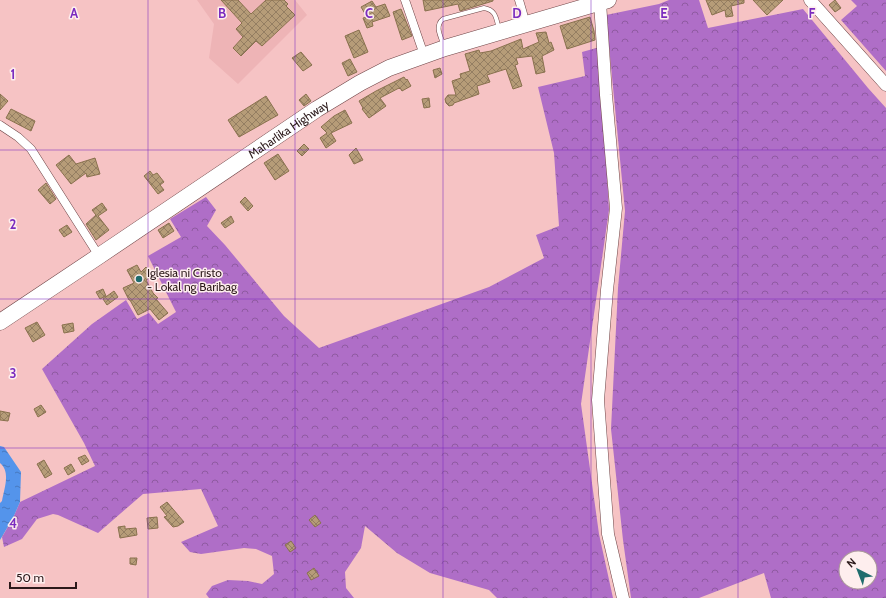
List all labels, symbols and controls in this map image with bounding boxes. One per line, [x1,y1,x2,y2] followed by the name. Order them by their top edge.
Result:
[70,5,79,21] text: A
[218,5,226,21] text: B
[365,5,373,21] text: C
[512,5,522,21] text: D
[660,5,668,21] text: E
[809,5,816,21] text: F
[11,66,15,82] text: 1
[245,96,331,161] street label: Maharlika Highway
[10,216,17,232] text: 2
[147,265,238,294] place label: Iglesia ni Cristo - Lokal ng Baribag
[134,274,144,284] marker: Iglesia ni Cristo - Lokal ng Baribag
[9,365,17,381] text: 3
[9,515,17,531] text: 4
[838,550,878,590] north arrow
[844,555,859,570] text: N
[10,564,76,590] scale bar
[16,570,44,585] text: 50 m

